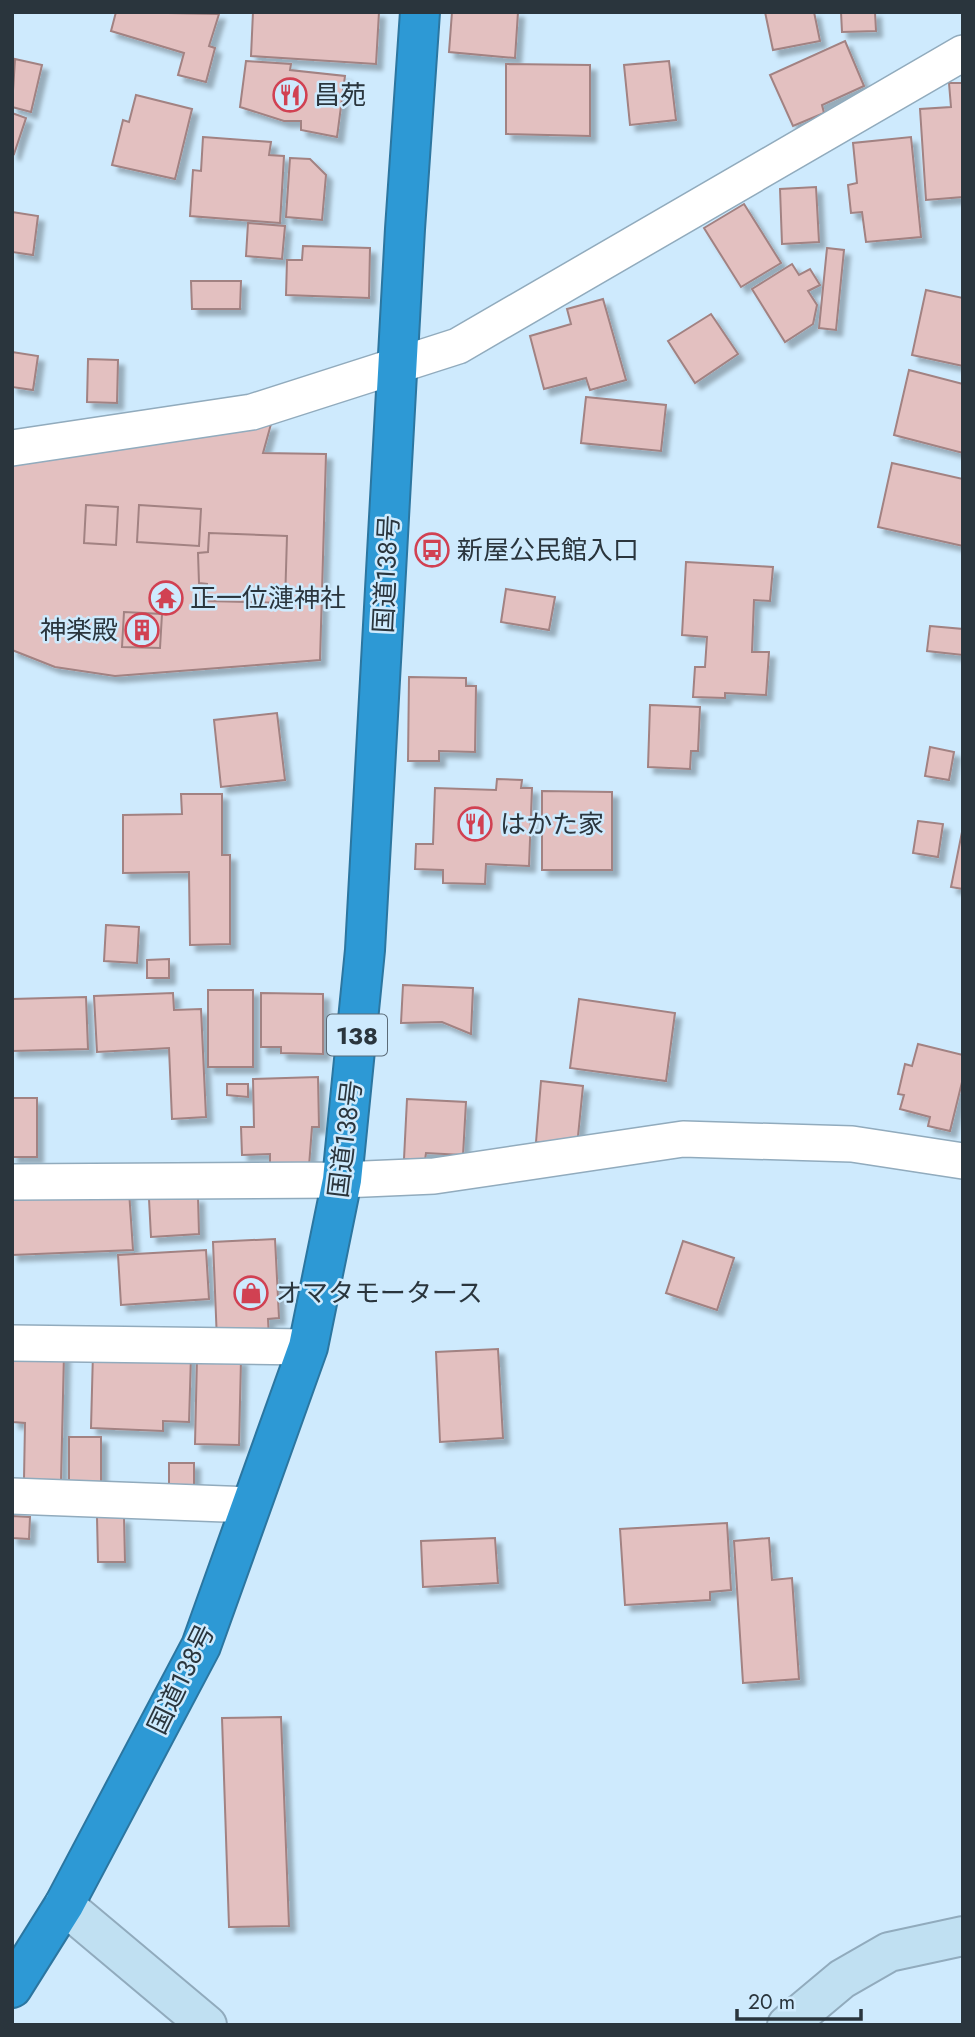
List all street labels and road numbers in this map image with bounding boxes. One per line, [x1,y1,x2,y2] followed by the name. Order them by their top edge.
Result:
[364,514,408,634] street label: 国道138号
[327,1015,387,1056] road number: 138
[319,1078,371,1200] street label: 国道138号
[138,1618,224,1740] street label: 国道138号

